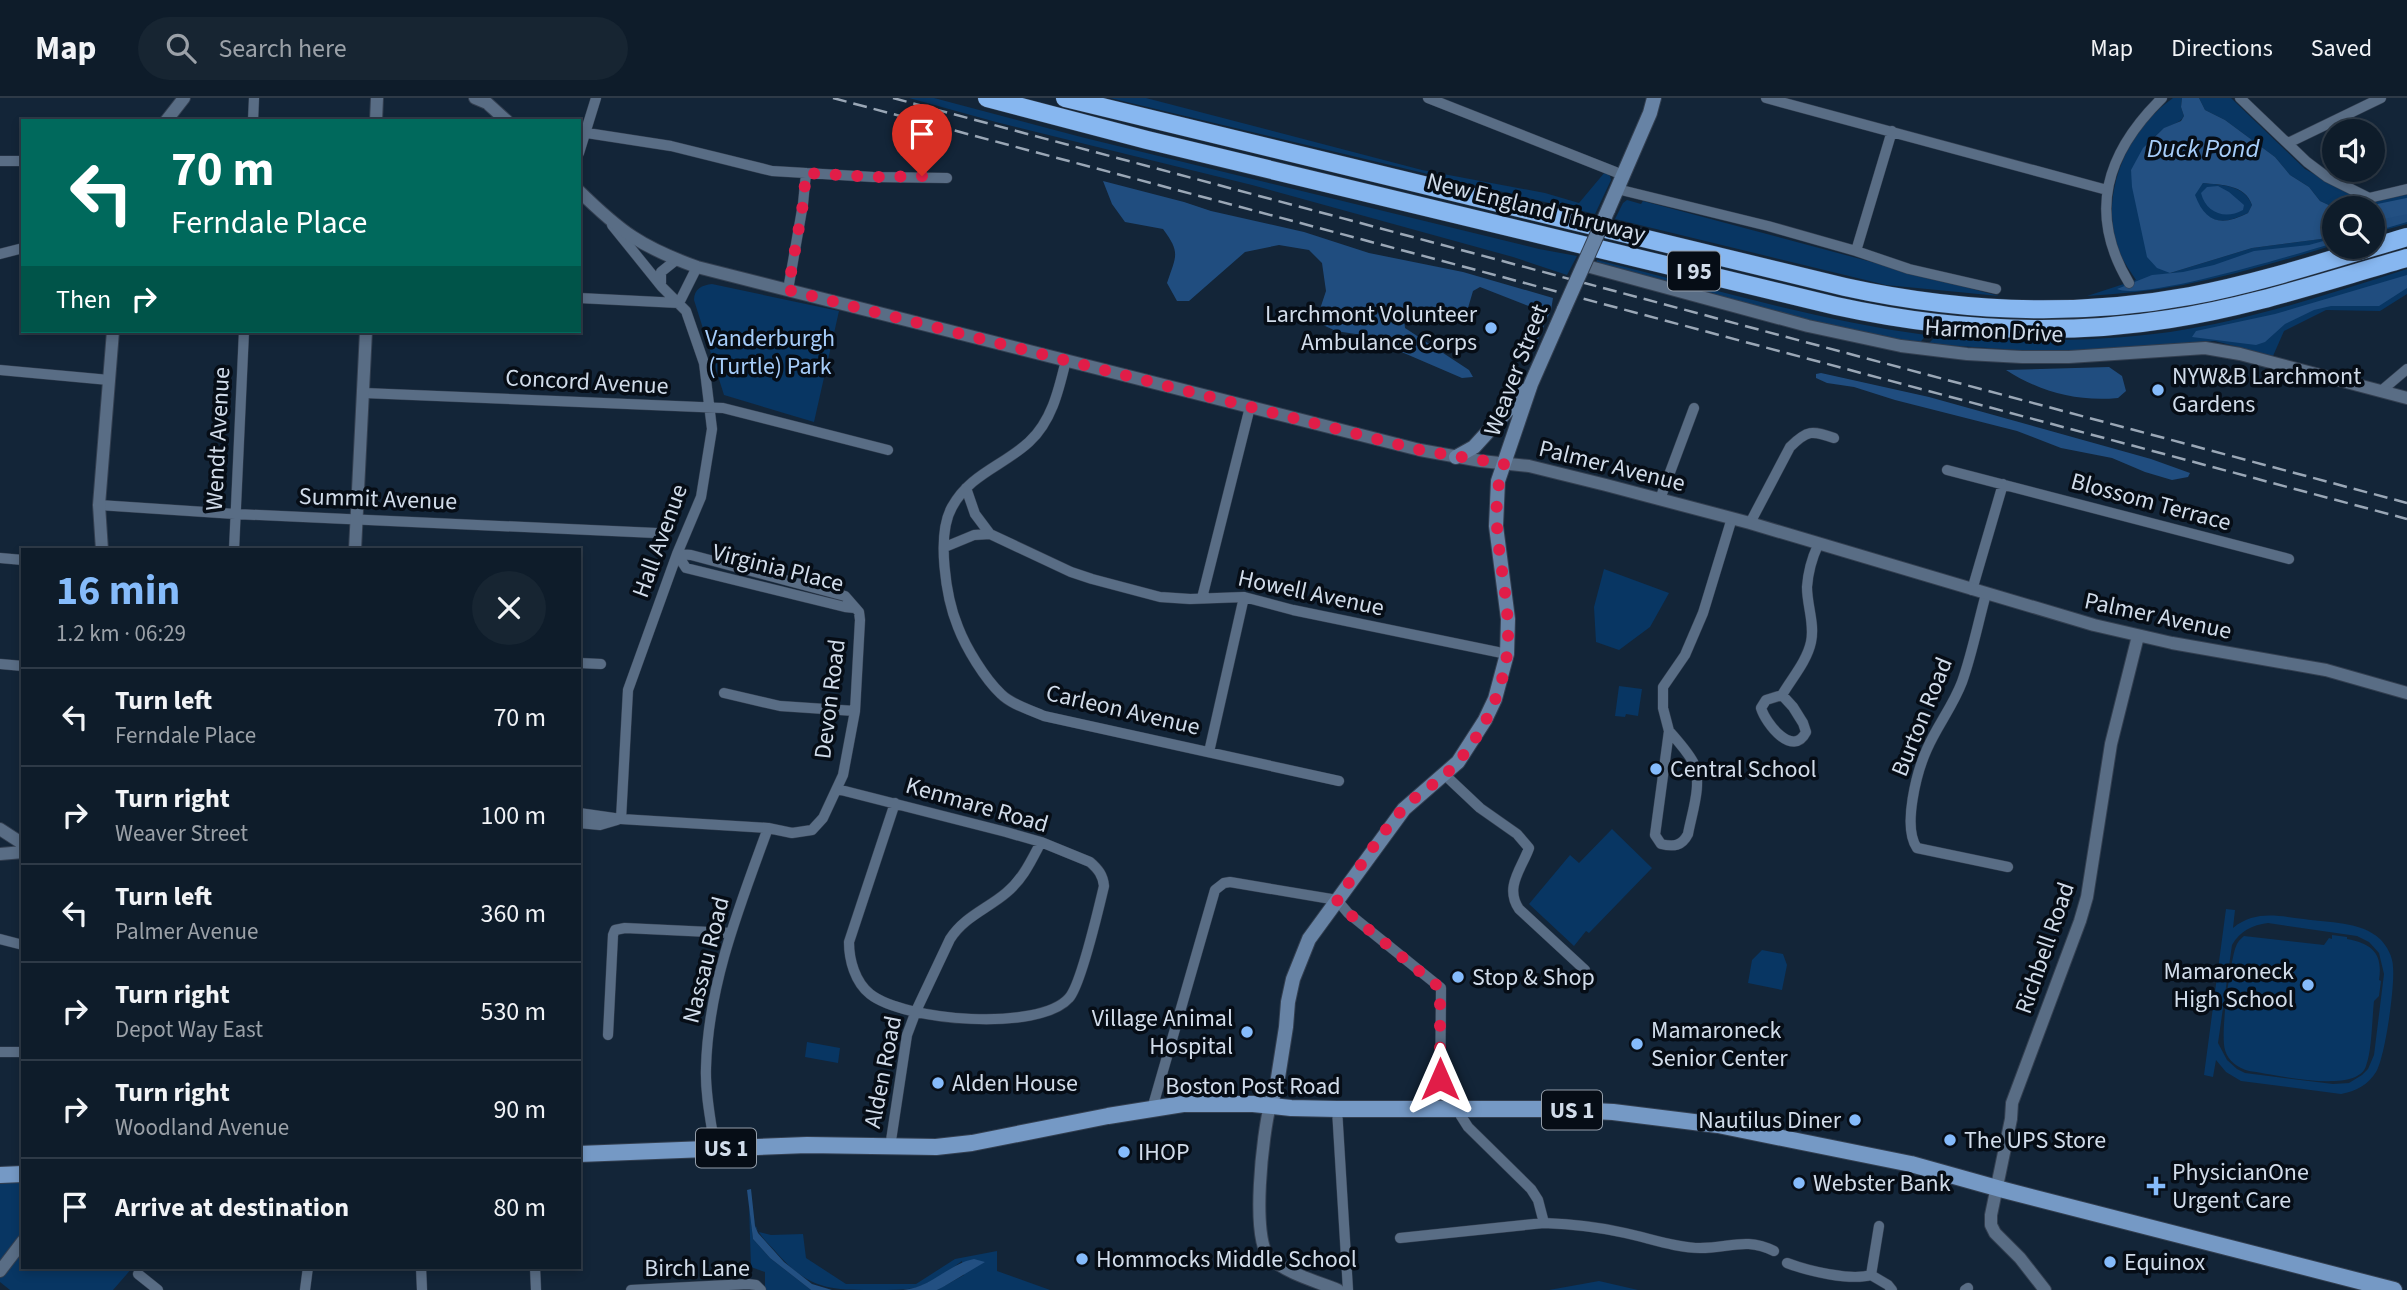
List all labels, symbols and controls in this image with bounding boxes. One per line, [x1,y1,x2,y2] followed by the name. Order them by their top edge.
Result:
[138,17,628,80] search box
[35,25,96,72] text: Map
[162,29,200,67] icon: search
[218,30,347,67] text: Search here
[2090,31,2133,66] text: Map
[2171,31,2273,66] text: Directions
[2311,31,2372,66] text: Saved
[892,104,952,176] pin
[903,115,941,153] icon: arrive
[2322,119,2385,259] map controls
[2322,119,2385,182] button: sound
[2147,130,2260,167] water label: Duck Pond
[171,135,275,205] text: 70 m
[56,147,147,238] icon: left
[1423,164,1649,252] street label: New England Thruway
[2322,196,2385,259] button: search
[171,200,367,246] text: Ferndale Place
[1668,252,1720,290] road number: I 95
[125,280,163,318] icon: right
[56,281,111,318] text: Then
[1265,297,1478,360] place label: Larchmont Volunteer Ambulance Corps
[1475,299,1557,441] street label: Weaver Street
[1924,310,2064,352] street label: Harmon Drive
[1483,320,1499,336] marker: Larchmont Volunteer Ambulance Corps
[705,321,835,384] park label: Vanderburgh (Turtle) Park
[2172,359,2361,422] place label: NYW&B Larchmont Gardens
[504,360,670,404] street label: Concord Avenue
[197,366,239,512] street label: Wendt Avenue
[2150,382,2166,398] marker: NYW&B Larchmont Gardens
[1535,431,1689,501] street label: Palmer Avenue
[2067,464,2235,540] street label: Blossom Terrace
[298,479,458,519] street label: Summit Avenue
[623,479,697,603] street label: Hall Avenue
[709,535,847,601] street label: Virginia Place
[1235,560,1387,626] street label: Howell Avenue
[56,561,180,621] text: 16 min
[472,571,546,645] button: close
[2081,583,2235,649] street label: Palmer Avenue
[56,617,186,650] text: 1.2 km · 06:29
[805,637,855,761] street label: Devon Road
[1882,652,1962,782] street label: Burton Road
[1043,675,1203,745] street label: Carleon Avenue
[115,682,212,719] text: Turn left
[56,698,94,736] icon: left
[493,699,546,736] text: 70 m
[115,719,256,752] text: Ferndale Place
[1670,752,1817,787] place label: Central School
[1648,761,1664,777] marker: Central School
[902,768,1052,842] street label: Kenmare Road
[115,780,230,817] text: Turn right
[56,796,94,834] icon: right
[480,797,546,834] text: 100 m
[115,817,248,850] text: Weaver Street
[2006,877,2084,1019] street label: Richbell Road
[115,878,212,915] text: Turn left
[673,893,739,1027] street label: Nassau Road
[56,894,94,932] icon: left
[480,895,546,932] text: 360 m
[115,915,258,948] text: Palmer Avenue
[2164,954,2294,1017] place label: Mamaroneck High School
[1472,960,1595,995] place label: Stop & Shop
[1450,969,1466,985] marker: Stop & Shop
[115,976,230,1013] text: Turn right
[2300,977,2316,993] marker: Mamaroneck High School
[56,992,94,1030] icon: right
[480,993,546,1030] text: 530 m
[1092,1001,1233,1064] place label: Village Animal Hospital
[115,1013,263,1046] text: Depot Way East
[855,1013,911,1131] street label: Alden Road
[1651,1013,1788,1076] place label: Mamaroneck Senior Center
[1239,1024,1255,1040] marker: Village Animal Hospital
[1629,1036,1645,1052] marker: Mamaroneck Senior Center
[1403,1042,1477,1116] position arrow
[952,1066,1078,1101] place label: Alden House
[1165,1069,1341,1104] street label: Boston Post Road
[115,1074,230,1111] text: Turn right
[930,1075,946,1091] marker: Alden House
[56,1090,94,1128] icon: right
[493,1091,546,1128] text: 90 m
[1542,1091,1602,1130] road number: US 1
[1698,1103,1842,1138] place label: Nautilus Diner
[115,1111,289,1144] text: Woodland Avenue
[1847,1112,1863,1128] marker: Nautilus Diner
[1964,1123,2106,1158] place label: The UPS Store
[696,1128,756,1168] road number: US 1
[1942,1132,1958,1148] marker: The UPS Store
[1138,1135,1189,1170] place label: IHOP
[1116,1144,1132,1160] marker: IHOP
[2172,1155,2309,1218] place label: PhysicianOne Urgent Care
[1813,1166,1951,1201] place label: Webster Bank
[1791,1175,1807,1191] marker: Webster Bank
[2146,1176,2166,1196] marker: PhysicianOne Urgent Care
[56,1188,94,1226] icon: arrive
[115,1189,349,1226] text: Arrive at destination
[493,1189,546,1226] text: 80 m
[1096,1242,1357,1277] place label: Hommocks Middle School
[2124,1245,2205,1280] place label: Equinox
[644,1251,750,1286] street label: Birch Lane
[1074,1251,1090,1267] marker: Hommocks Middle School
[2102,1254,2118,1270] marker: Equinox

